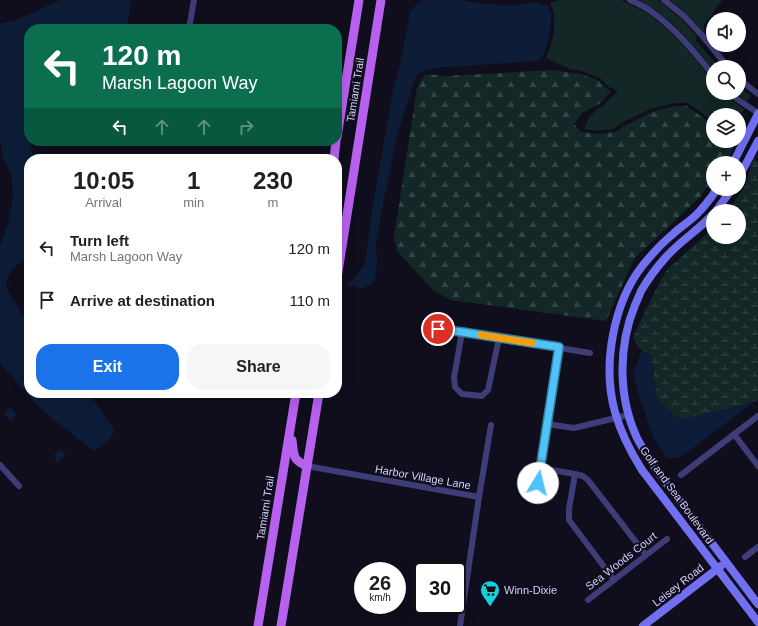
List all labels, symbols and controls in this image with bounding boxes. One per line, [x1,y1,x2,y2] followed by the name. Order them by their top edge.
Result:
[706,12,746,244] map controls
[706,12,746,52] button: sound
[36,40,88,92] icon: left
[102,40,181,71] text: 120 m
[344,57,366,123] street label: Tamiami Trail
[706,60,746,100] button: search
[102,73,257,93] text: Marsh Lagoon Way
[706,108,746,148] button: layers
[109,116,131,138] icon: left
[151,116,173,138] icon: ahead
[193,116,215,138] icon: ahead
[235,116,257,138] icon: right
[706,156,746,196] button: +
[73,167,134,194] text: 10:05
[187,167,200,194] text: 1
[253,167,293,194] text: 230
[85,195,122,210] text: Arrival
[183,195,204,210] text: min
[268,195,278,210] text: m
[706,204,746,244] button: −
[70,232,129,249] text: Turn left
[36,237,58,259] icon: left
[288,240,330,257] text: 120 m
[70,249,182,264] text: Marsh Lagoon Way
[36,289,58,311] icon: arrive
[70,292,215,309] text: Arrive at destination
[289,292,330,309] text: 110 m
[421,312,455,346] pin
[427,318,449,340] icon: arrive
[36,344,179,390] button: Exit
[187,344,330,390] button: Share
[638,444,716,546] street label: Golf and Sea Boulevard
[517,462,559,504] position arrow
[374,463,472,491] street label: Harbor Village Lane
[254,475,276,541] street label: Tamiami Trail
[583,530,659,592] street label: Sea Woods Court
[650,561,706,609] street label: Leisey Road
[414,562,466,614] speed limit sign: 30
[369,572,391,594] text: 26
[479,579,501,607] supermarket icon: Winn-Dixie
[504,584,557,596] place label: Winn-Dixie
[369,592,391,603] text: km/h

